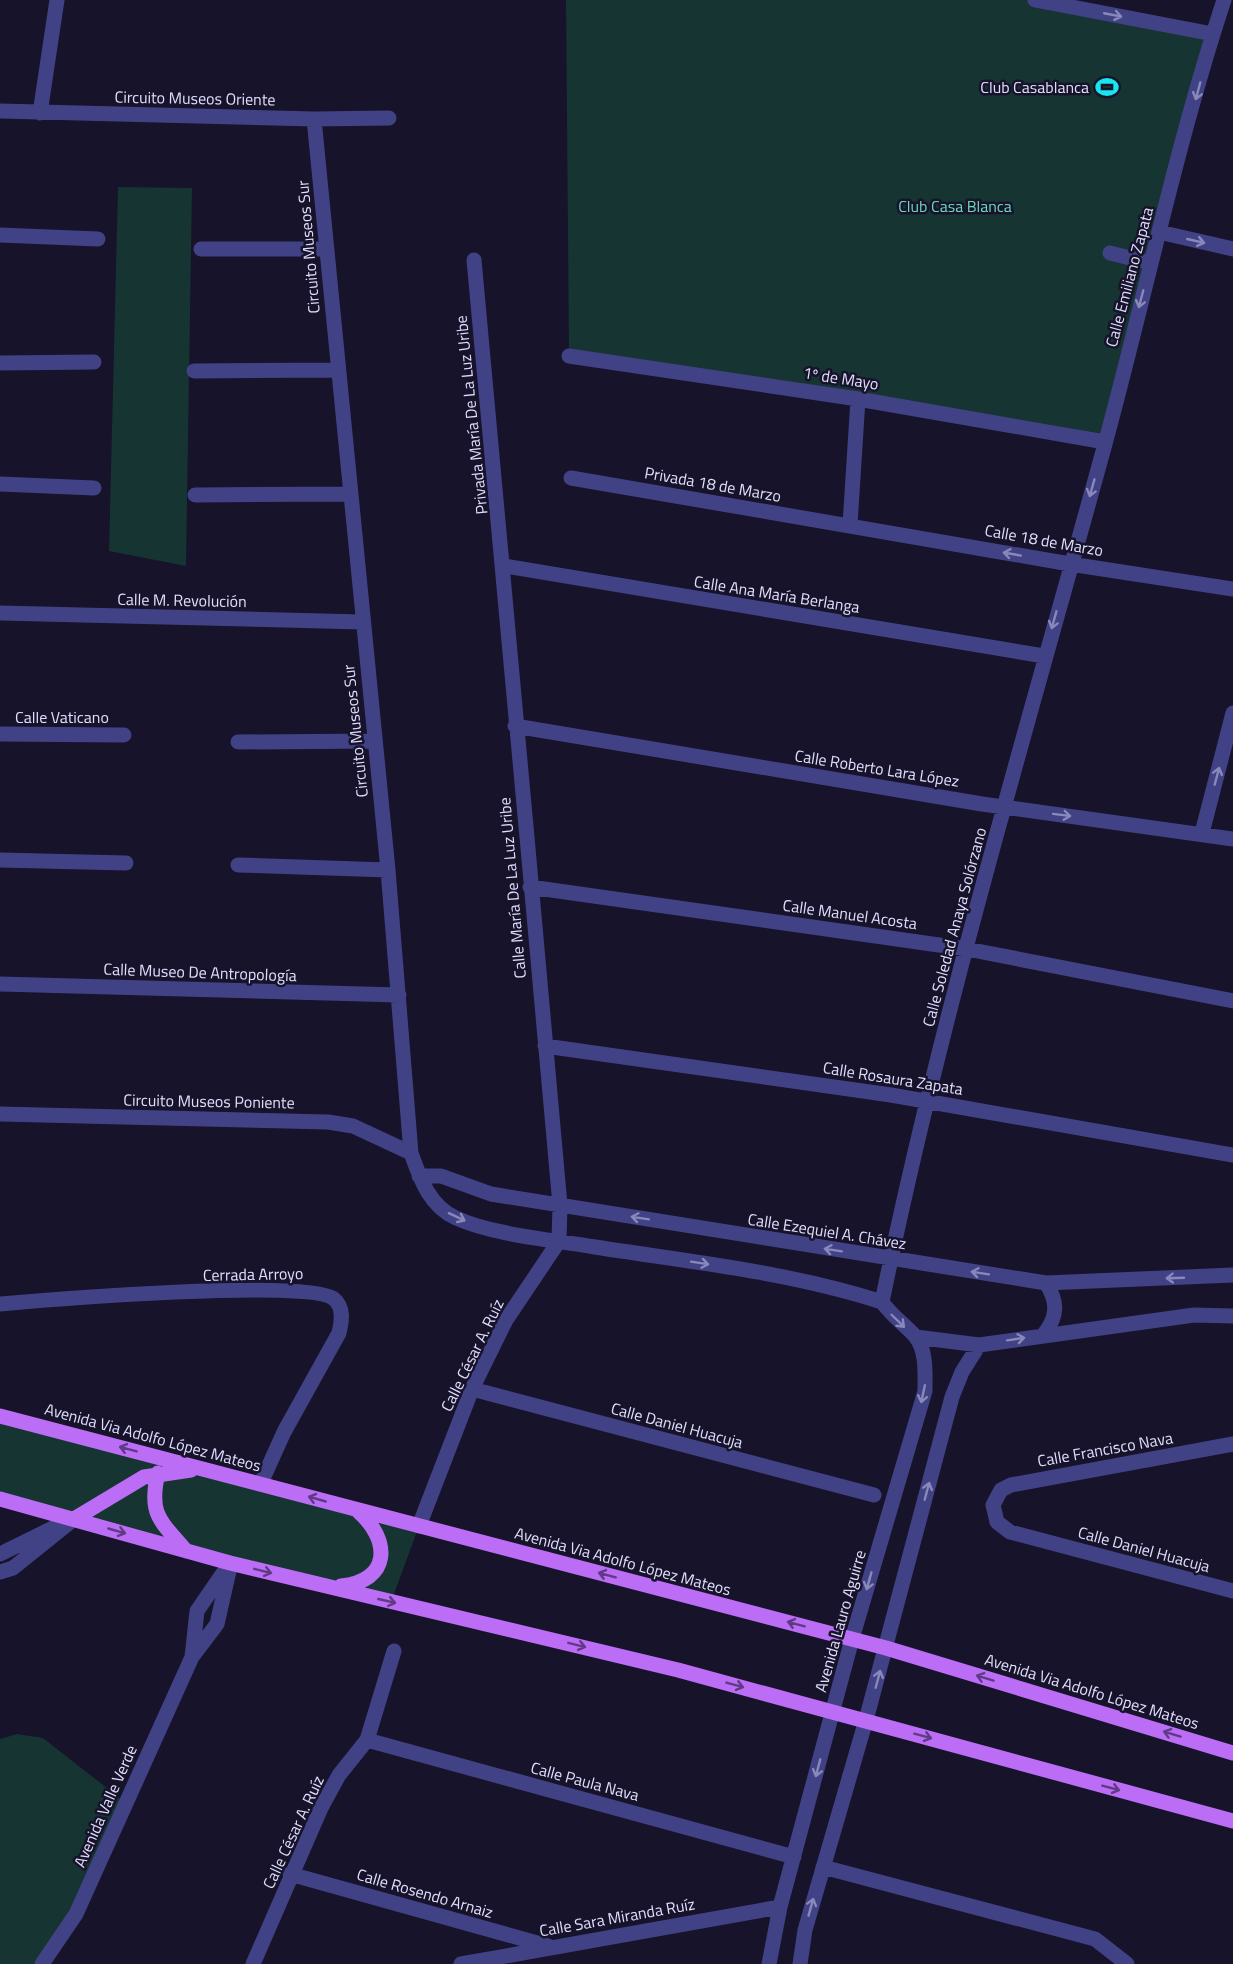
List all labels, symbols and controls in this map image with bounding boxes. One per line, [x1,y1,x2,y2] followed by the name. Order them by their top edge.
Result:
[1103,10,1123,21] one-way arrow
[1094,74,1120,100] sports icon: Club Casablanca
[980,75,1089,99] place label: Club Casablanca
[1191,81,1203,100] one-way arrow
[114,85,276,111] street label: Circuito Museos Oriente
[290,179,326,315] street label: Circuito Museos Sur
[898,194,1012,218] park label: Club Casa Blanca
[1099,204,1159,350] street label: Calle Emiliano Zapata
[1186,235,1205,247] one-way arrow
[1135,289,1146,308] one-way arrow
[449,314,493,516] street label: Privada María De La Luz Uribe
[802,360,880,396] street label: 1º de Mayo
[643,460,783,508] street label: Privada 18 de Marzo
[1086,478,1097,497] one-way arrow
[983,518,1105,562] street label: Calle 18 de Marzo
[1003,548,1023,559] one-way arrow
[692,569,862,619] street label: Calle Ana María Berlanga
[117,587,247,613] street label: Calle M. Revolución
[1048,610,1059,629] one-way arrow
[336,663,374,799] street label: Circuito Museos Sur
[15,705,109,729] street label: Calle Vaticano
[793,743,961,793] street label: Calle Roberto Lara López
[1211,767,1223,786] one-way arrow
[492,797,532,979] street label: Calle María De La Luz Uribe
[1051,809,1071,820] one-way arrow
[916,825,992,1029] street label: Calle Soledad Anaya Solórzano
[781,893,919,935] street label: Calle Manuel Acosta
[103,957,297,987] street label: Calle Museo De Antropología
[821,1055,965,1101] street label: Calle Rosaura Zapata
[123,1088,295,1114] street label: Circuito Museos Poniente
[746,1207,908,1255] street label: Calle Ezequiel A. Chávez
[448,1212,466,1223] one-way arrow
[631,1213,651,1224] one-way arrow
[823,1244,843,1255] one-way arrow
[690,1257,709,1268] one-way arrow
[203,1261,303,1287] street label: Cerrada Arroyo
[971,1268,991,1279] one-way arrow
[1165,1272,1185,1283] one-way arrow
[434,1295,510,1415] street label: Calle César A. Ruíz
[890,1314,905,1328] one-way arrow
[1005,1333,1025,1344] one-way arrow
[917,1384,928,1403] one-way arrow
[608,1396,746,1454] street label: Calle Daniel Huacuja
[42,1397,264,1477] street label: Avenida Via Adolfo López Mateos
[1035,1425,1175,1473] street label: Calle Francisco Nava
[119,1443,138,1455] one-way arrow
[922,1482,934,1501] one-way arrow
[308,1493,327,1504] one-way arrow
[1075,1520,1213,1578] street label: Calle Daniel Huacuja
[512,1521,734,1601] street label: Avenida Via Adolfo López Mateos
[107,1526,126,1537] one-way arrow
[808,1547,872,1695] street label: Avenida Lauro Aguirre
[254,1566,273,1578] one-way arrow
[598,1569,617,1580] one-way arrow
[863,1571,874,1590] one-way arrow
[376,1596,396,1607] one-way arrow
[787,1618,806,1630] one-way arrow
[567,1639,586,1651] one-way arrow
[982,1647,1202,1735] street label: Avenida Via Adolfo López Mateos
[872,1670,884,1689] one-way arrow
[976,1672,995,1683] one-way arrow
[725,1680,744,1691] one-way arrow
[1163,1728,1182,1739] one-way arrow
[913,1731,932,1742] one-way arrow
[67,1741,143,1871] street label: Avenida Valle Verde
[528,1755,642,1807] street label: Calle Paula Nava
[812,1758,823,1777] one-way arrow
[256,1771,330,1893] street label: Calle César A. Ruíz
[1101,1782,1120,1794] one-way arrow
[354,1862,496,1924] street label: Calle Rosendo Arnaiz
[537,1891,697,1943] street label: Calle Sara Miranda Ruíz
[806,1898,818,1917] one-way arrow

